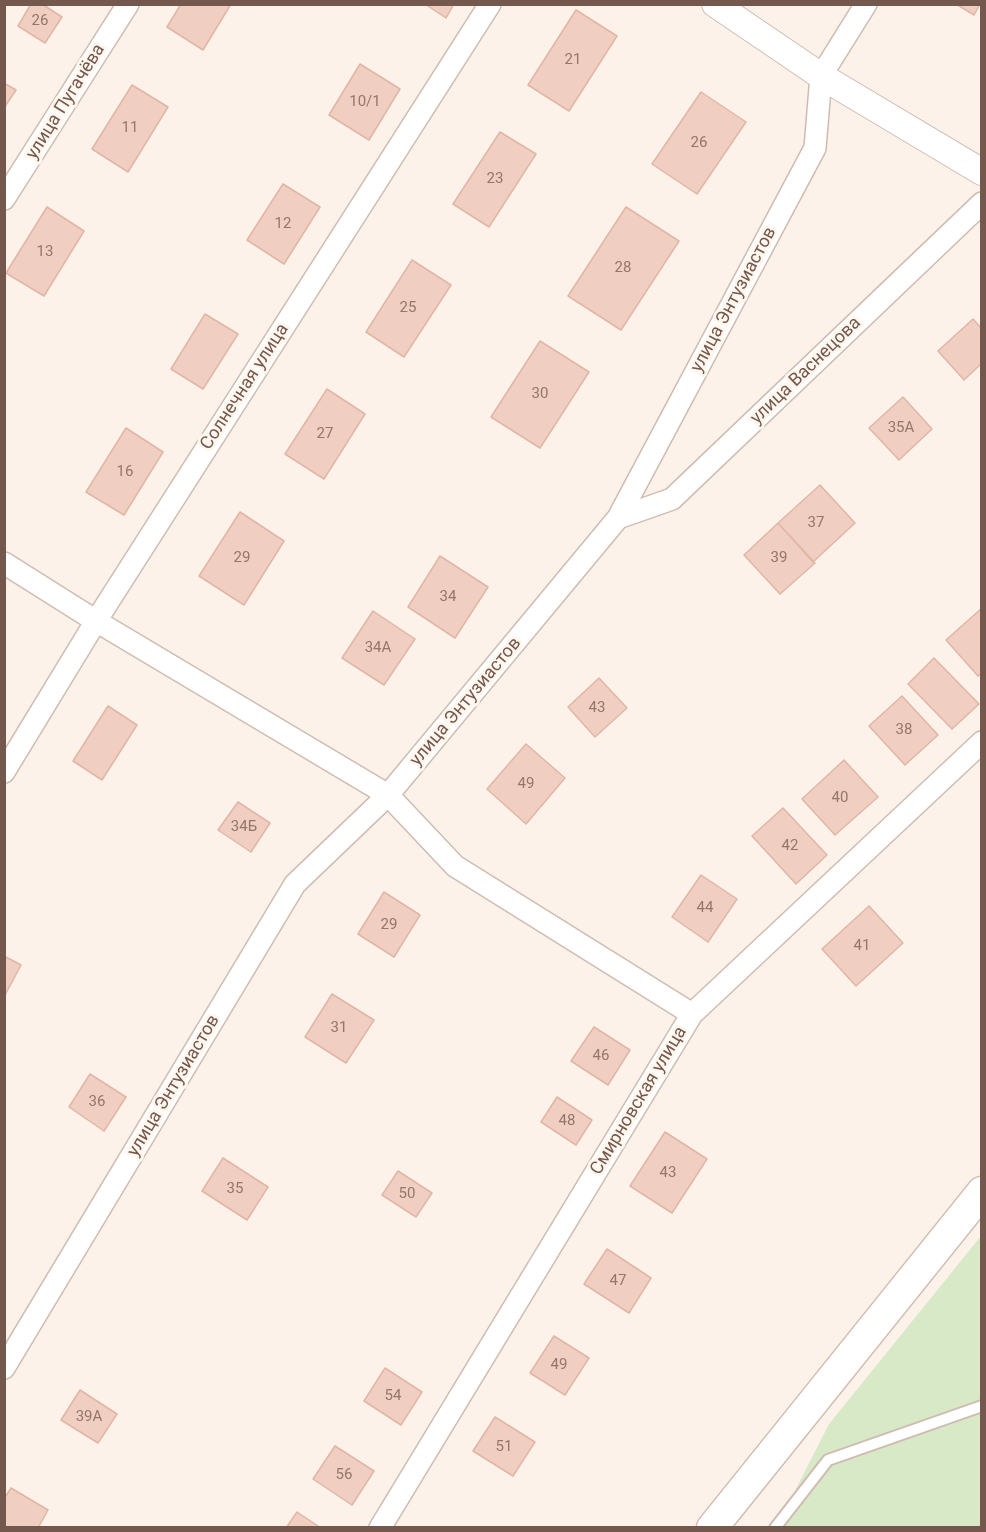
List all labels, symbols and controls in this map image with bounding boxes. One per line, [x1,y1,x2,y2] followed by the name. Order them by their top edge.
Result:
[32,12,48,30] house number: 26
[22,40,110,164] street label: улица Пугачёва
[565,51,581,69] house number: 21
[349,93,381,111] house number: 10/1
[122,119,138,137] house number: 11
[691,134,707,152] house number: 26
[487,170,503,188] house number: 23
[275,215,291,233] house number: 12
[687,224,781,376] street label: улица Энтузиастов
[37,243,53,261] house number: 13
[615,259,631,277] house number: 28
[400,299,416,317] house number: 25
[746,313,866,429] street label: улица Васнецова
[196,320,294,454] street label: Солнечная улица
[532,385,548,403] house number: 30
[888,419,914,437] house number: 35А
[317,425,333,443] house number: 27
[117,463,133,481] house number: 16
[808,514,824,532] house number: 37
[234,549,250,567] house number: 29
[771,549,787,567] house number: 39
[440,588,456,606] house number: 34
[406,633,526,771] street label: улица Энтузиастов
[365,639,391,657] house number: 34А
[589,699,605,717] house number: 43
[896,721,912,739] house number: 38
[518,775,534,793] house number: 49
[832,789,848,807] house number: 40
[231,818,257,836] house number: 34Б
[782,837,798,855] house number: 42
[697,899,713,917] house number: 44
[381,916,397,934] house number: 29
[854,937,870,955] house number: 41
[123,1011,225,1161] street label: улица Энтузиастов
[331,1019,347,1037] house number: 31
[586,1023,692,1179] street label: Смирновская улица
[593,1047,609,1065] house number: 46
[89,1093,105,1111] house number: 36
[559,1112,575,1130] house number: 48
[660,1164,676,1182] house number: 43
[227,1180,243,1198] house number: 35
[399,1185,415,1203] house number: 50
[610,1272,626,1290] house number: 47
[551,1356,567,1374] house number: 49
[385,1387,401,1405] house number: 54
[76,1408,102,1426] house number: 39А
[496,1438,512,1456] house number: 51
[336,1466,352,1484] house number: 56

